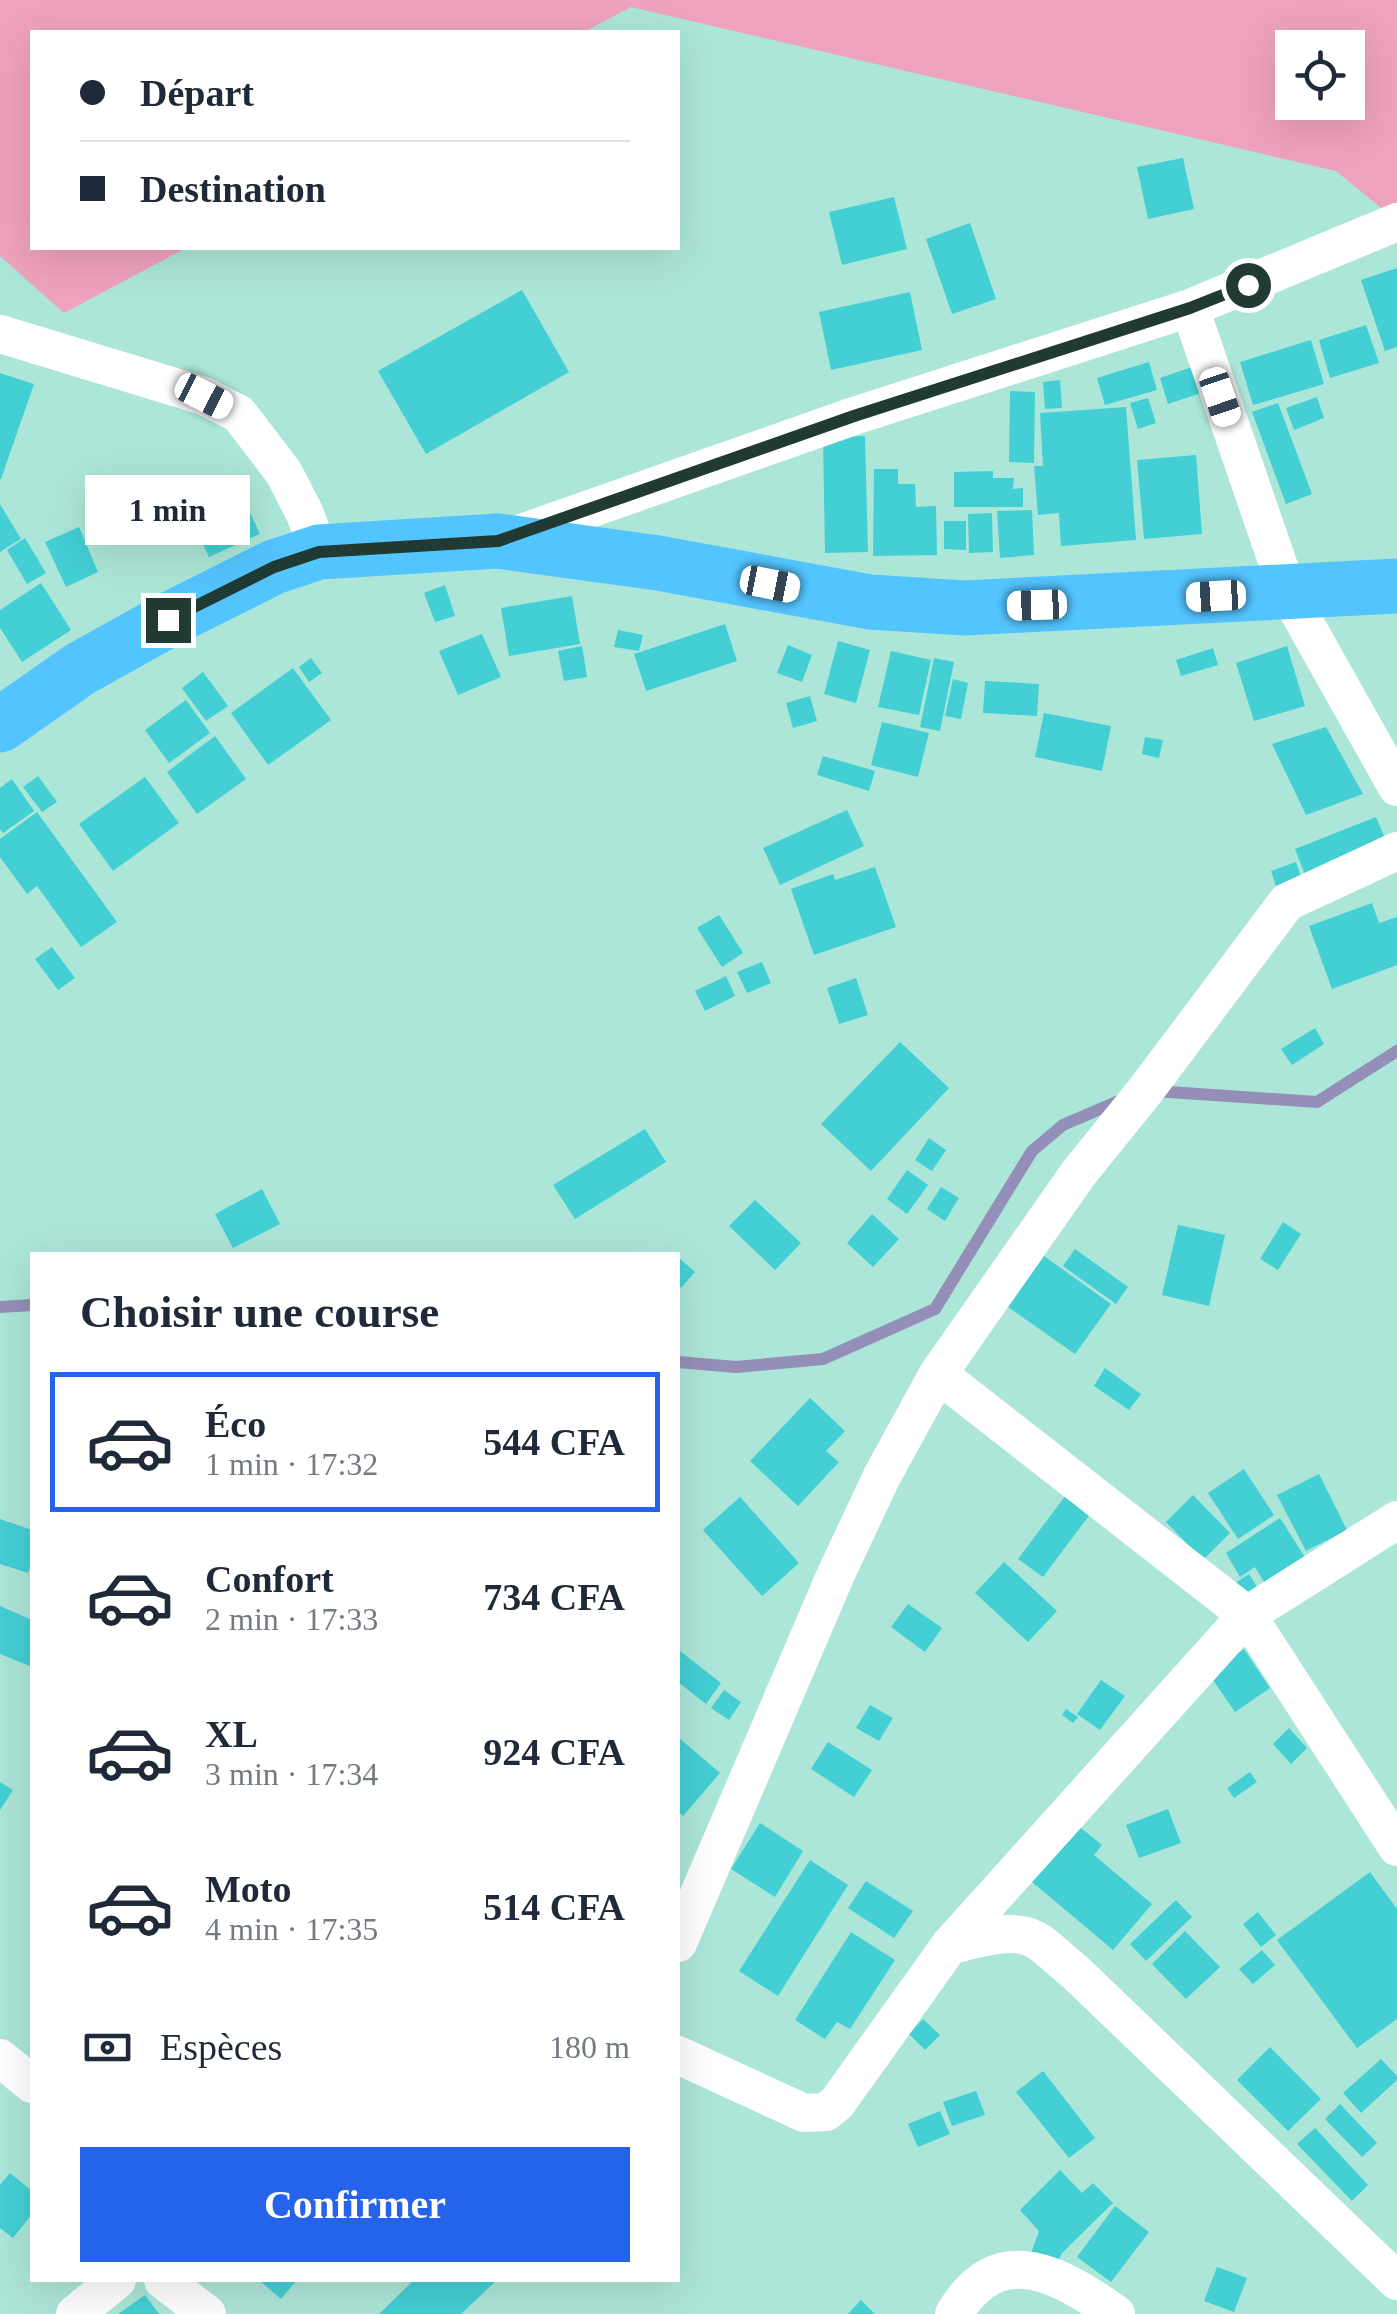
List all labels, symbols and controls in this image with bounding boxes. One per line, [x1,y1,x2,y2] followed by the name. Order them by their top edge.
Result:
[1275,30,1365,120] map controls
[1275,30,1365,120] button: locate
[140,72,254,114] text: Départ
[140,168,326,210] text: Destination
[1226,263,1271,308] route start
[1196,364,1244,430] car
[170,369,238,423] car
[86,475,250,545] callout: 1 min
[129,492,206,528] text: 1 min
[738,564,802,604] car
[1185,579,1247,613] car
[1006,589,1068,621] car
[146,598,191,643] route end
[80,1287,439,1337] text: Choisir une course
[85,1397,175,1487] icon: car
[205,1403,266,1445] text: Éco
[483,1421,625,1463] text: 544 CFA
[205,1446,378,1482] text: 1 min · 17:32
[85,1552,175,1642] icon: car
[205,1558,334,1600] text: Confort
[483,1576,625,1618] text: 734 CFA
[205,1601,378,1637] text: 2 min · 17:33
[85,1707,175,1797] icon: car
[205,1713,258,1755] text: XL
[483,1731,625,1773] text: 924 CFA
[205,1756,378,1792] text: 3 min · 17:34
[85,1862,175,1952] icon: car
[205,1868,292,1910] text: Moto
[483,1886,625,1928] text: 514 CFA
[205,1911,378,1947] text: 4 min · 17:35
[80,2020,135,2075] icon: cash
[160,2026,282,2068] text: Espèces
[549,2029,630,2065] text: 180 m
[80,2147,630,2262] button: Confirmer

